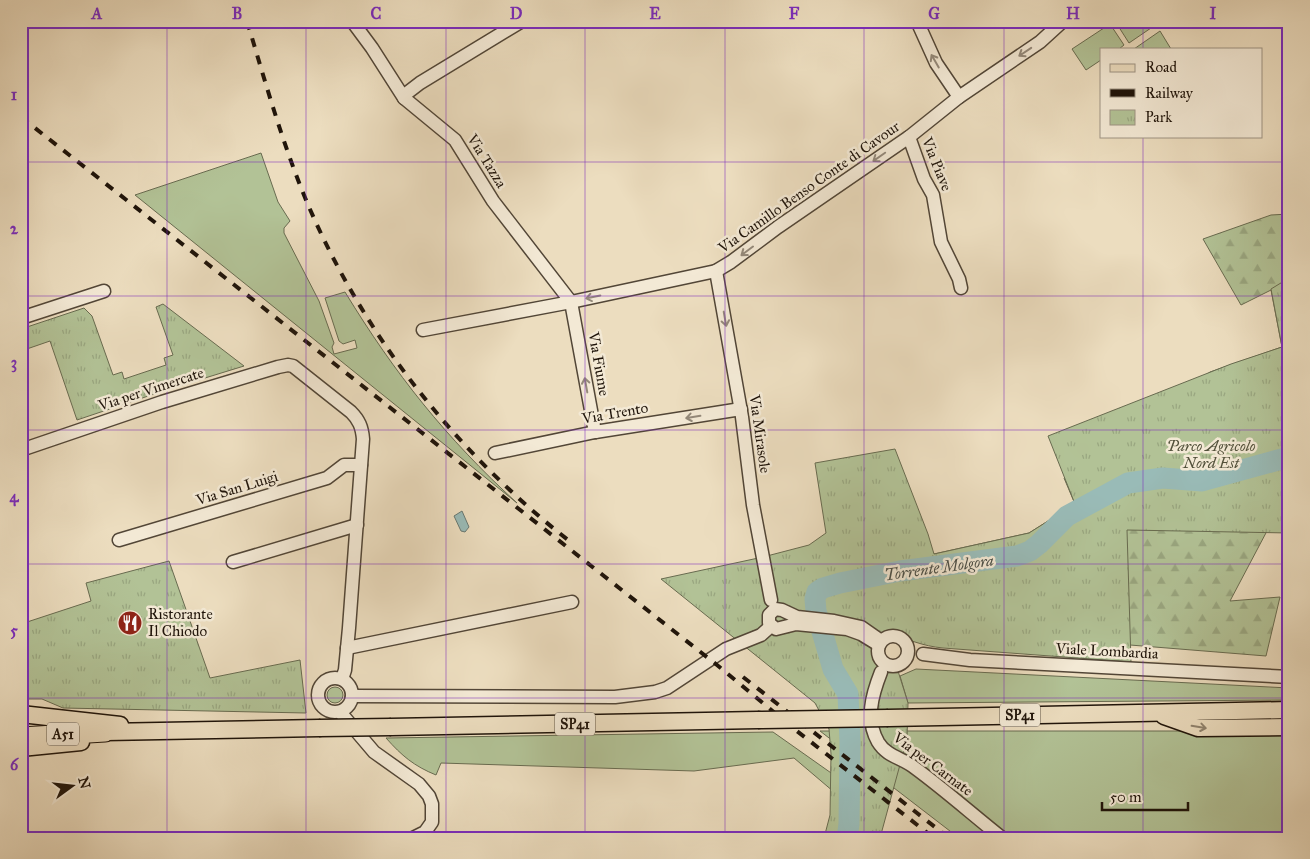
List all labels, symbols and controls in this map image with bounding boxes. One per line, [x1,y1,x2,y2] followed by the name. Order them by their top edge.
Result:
[91,4,103,23] text: A
[232,4,242,23] text: B
[371,4,382,23] text: C
[510,4,523,23] text: D
[649,4,661,23] text: E
[789,4,800,23] text: F
[928,4,940,23] text: G
[1066,4,1080,23] text: H
[1210,4,1217,23] text: I
[1019,47,1033,57] one-way arrow
[1100,48,1262,138] legend
[930,54,940,68] one-way arrow
[1145,58,1177,76] text: Road
[1145,84,1194,102] text: Railway
[11,85,18,104] text: 1
[1145,108,1172,126] text: Park
[714,117,904,257] street label: Via Camillo Benso Conte di Cavour
[463,130,511,192] street label: Via Tazza
[918,134,956,193] street label: Via Piave
[873,152,887,162] one-way arrow
[10,219,19,238] text: 2
[741,245,754,256] one-way arrow
[586,293,602,303] one-way arrow
[721,311,730,327] one-way arrow
[584,330,613,397] street label: Via Fiume
[11,353,17,373] text: 3
[95,363,206,415] street label: Via per Vimercate
[581,377,591,393] one-way arrow
[745,393,774,474] street label: Via Mirasole
[580,398,650,428] street label: Via Trento
[685,412,701,422] one-way arrow
[1167,437,1256,472] park label: Parco Agricolo Nord Est
[193,467,280,509] street label: Via San Luigi
[10,487,20,507] text: 4
[883,550,995,585] water label: Torrente Molgora
[148,605,213,640] place label: Ristorante Il Chiodo
[117,610,143,636] restaurant icon: Ristorante Il Chiodo
[10,621,18,640] text: 5
[1054,639,1159,663] street label: Viale Lombardia
[1000,704,1040,726] road number: SP41
[555,712,595,736] road number: SP41
[47,722,79,746] road number: A51
[1190,722,1206,732] one-way arrow
[889,728,976,800] street label: Via per Carnate
[10,755,19,774] text: 6
[48,762,98,812] north arrow
[74,775,94,791] text: N
[1102,779,1189,811] scale bar
[1110,788,1142,806] text: 50 m

